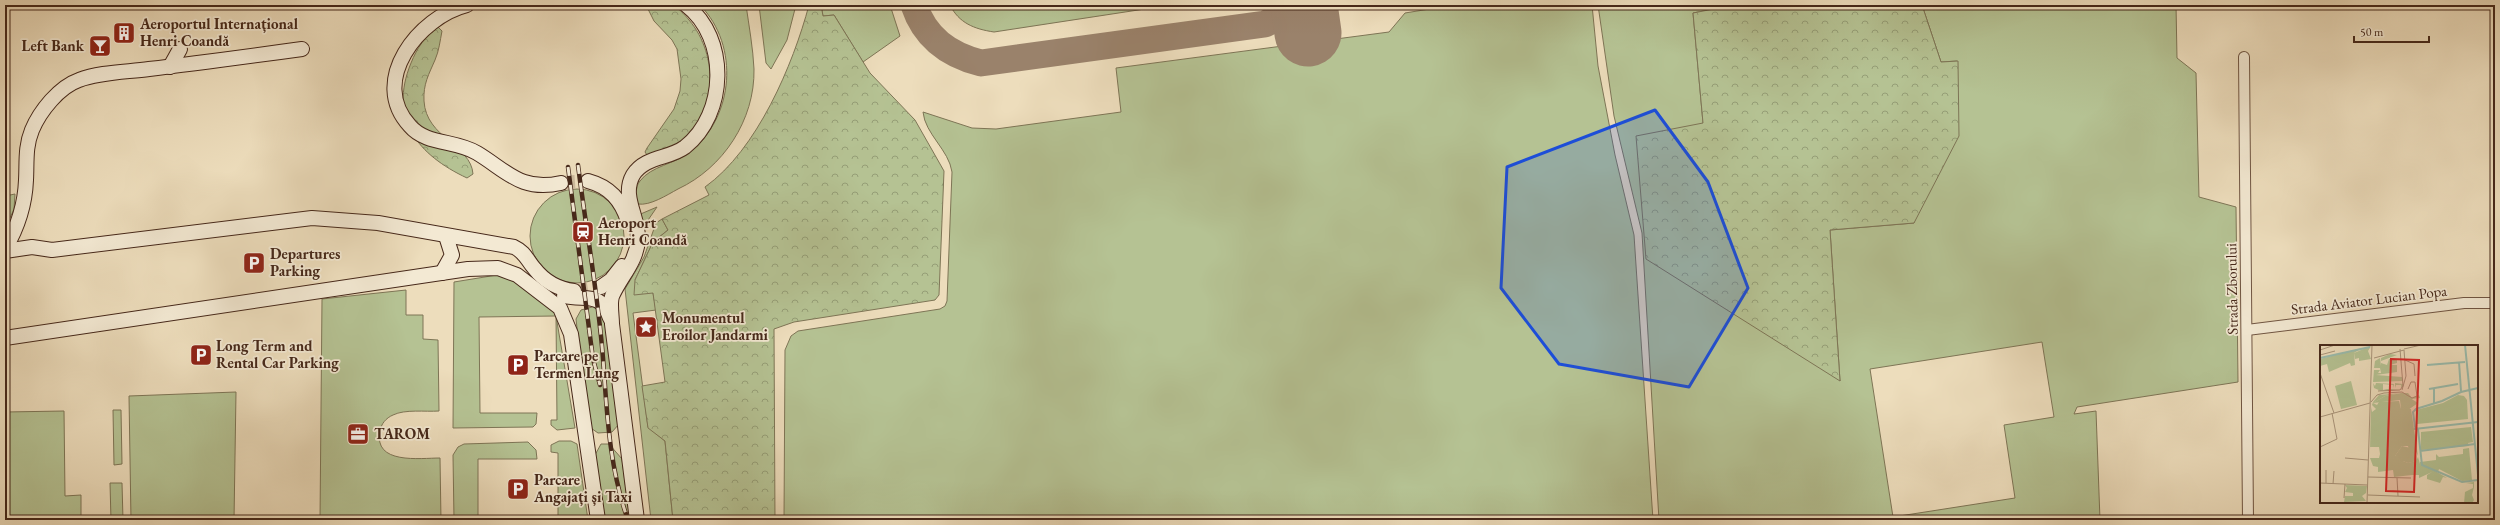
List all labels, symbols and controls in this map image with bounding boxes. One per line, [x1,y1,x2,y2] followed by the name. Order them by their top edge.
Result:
[139,14,299,50] place label: Aeroportul Internațional Henri Coandă
[2354,18,2429,44] scale bar
[111,20,137,46] building icon: Aeroportul Internațional Henri Coandă
[2360,24,2384,40] text: 50 m
[87,33,113,59] bar icon: Left Bank
[21,36,85,55] place label: Left Bank
[597,213,687,249] place label: Aeroport Henri Coandă
[570,219,596,245] station icon: Aeroport Henri Coandă
[2221,243,2242,335] street label: Strada Zborului
[270,244,340,280] place label: Departures Parking
[241,250,267,276] parking icon: Departures Parking
[2290,281,2448,318] street label: Strada Aviator Lucian Popa
[662,308,769,344] place label: Monumentul Eroilor Jandarmi
[633,314,659,340] place icon: Monumentul Eroilor Jandarmi
[216,336,339,372] place label: Long Term and Rental Car Parking
[188,342,214,368] parking icon: Long Term and Rental Car Parking
[2320,345,2478,503] inset map
[534,346,619,382] place label: Parcare pe Termen Lung
[505,352,531,378] parking icon: Parcare pe Termen Lung
[345,421,371,447] office icon: TAROM
[374,424,430,443] place label: TAROM
[533,470,633,506] place label: Parcare Angajați și Taxi
[505,476,531,502] parking icon: Parcare Angajați și Taxi

